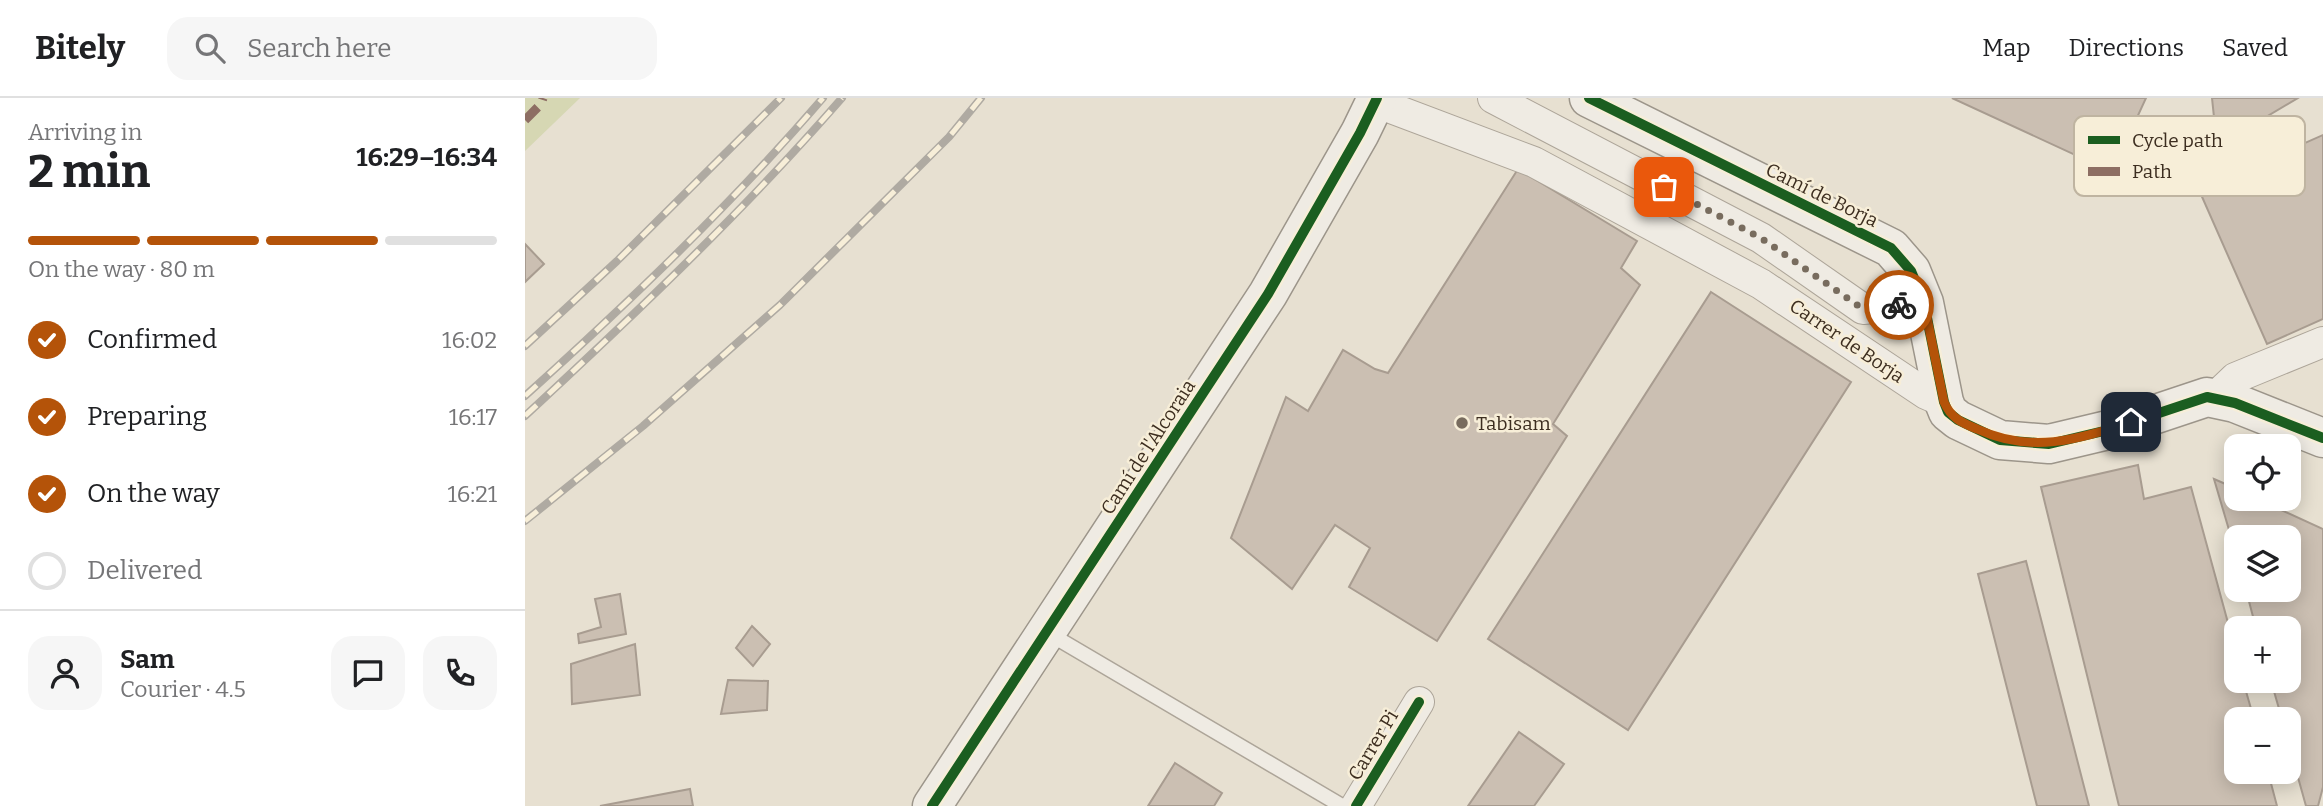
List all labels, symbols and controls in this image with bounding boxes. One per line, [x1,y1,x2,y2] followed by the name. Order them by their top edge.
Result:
[167,17,657,80] search box
[35,28,125,68] text: Bitely
[191,29,229,67] icon: search
[247,33,391,64] text: Search here
[1982,34,2031,62] text: Map
[2069,34,2184,62] text: Directions
[2222,34,2288,62] text: Saved
[2074,116,2305,196] legend
[28,118,142,146] text: Arriving in
[2132,129,2223,152] text: Cycle path
[356,142,497,173] text: 16:29–16:34
[28,144,150,199] text: 2 min
[1634,157,1694,217] pin
[1762,158,1883,232] street label: Camí de Borja
[2132,160,2172,183] text: Path
[1645,168,1683,206] icon: bag
[28,255,215,283] text: On the way · 80 m
[1864,270,1934,340] courier
[1880,286,1918,324] icon: bike
[1785,294,1909,388] street label: Carrer de Borja
[28,321,66,359] icon: check
[87,324,217,355] text: Confirmed
[442,326,497,354] text: 16:02
[1096,375,1200,519] street label: Camí de l'Alcoraia
[2101,392,2161,452] pin
[28,398,66,436] icon: check
[87,401,207,432] text: Preparing
[449,403,497,431] text: 16:17
[2112,403,2150,441] icon: home
[1476,412,1551,435] place label: Tabisam
[1454,415,1470,431] marker: Tabisam
[2224,434,2301,784] map controls
[2224,434,2301,511] button: locate
[28,475,66,513] icon: check
[87,478,220,509] text: On the way
[447,480,497,508] text: 16:21
[2224,525,2301,602] button: layers
[87,555,202,586] text: Delivered
[2224,616,2301,693] button: +
[28,636,102,710] button: person
[331,636,405,710] button: chat
[423,636,497,710] button: phone
[120,644,175,675] text: Sam
[120,675,246,703] text: Courier · 4.5
[1343,705,1403,784] street label: Carrer Pi
[2224,707,2301,784] button: −

